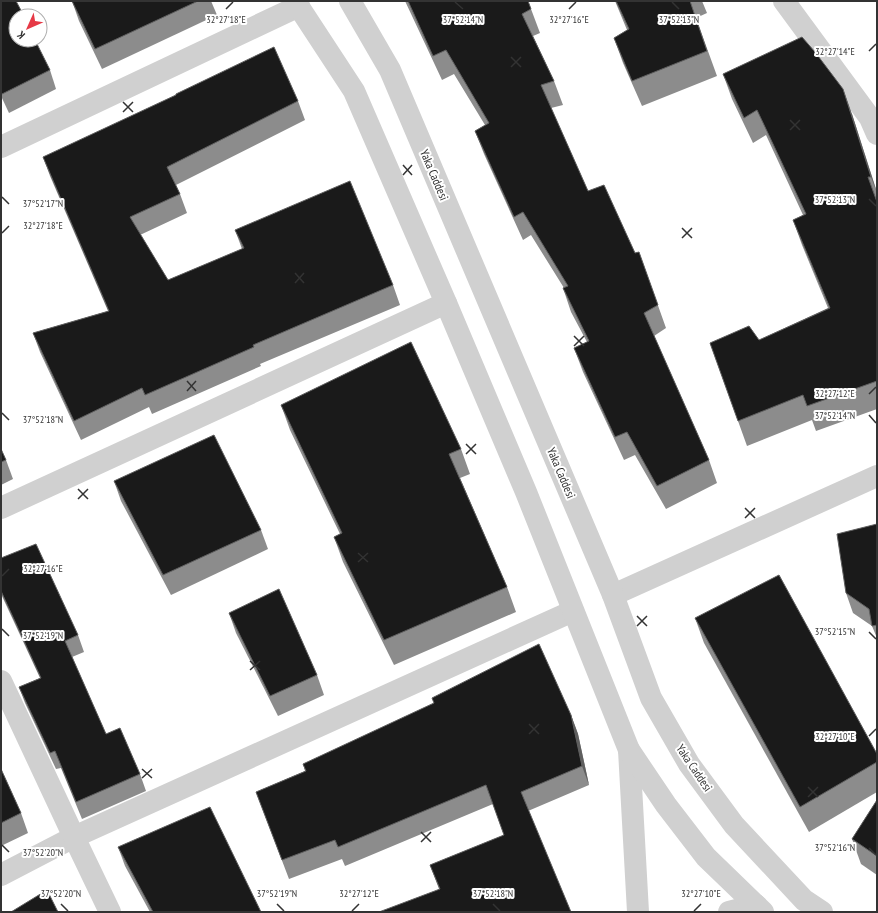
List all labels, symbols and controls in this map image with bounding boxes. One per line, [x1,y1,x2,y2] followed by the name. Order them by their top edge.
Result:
[8,8,48,48] north arrow
[206,13,246,26] text: 32°27'18"E
[443,13,483,26] text: 37°52'14"N
[549,13,589,26] text: 32°27'16"E
[659,13,699,26] text: 37°52'13"N
[14,28,28,42] text: K
[815,45,855,58] text: 32°27'14"E
[417,147,452,202] street label: Yaka Caddesi
[815,193,855,206] text: 37°52'13"N
[23,197,63,210] text: 37°52'17"N
[23,219,63,232] text: 32°27'18"E
[815,387,855,400] text: 32°27'12"E
[815,409,855,422] text: 37°52'14"N
[23,413,63,426] text: 37°52'18"N
[544,445,579,500] street label: Yaka Caddesi
[23,562,63,575] text: 32°27'16"E
[815,625,855,638] text: 37°52'15"N
[23,629,63,642] text: 37°52'19"N
[815,730,855,743] text: 32°27'10"E
[673,741,716,794] street label: Yaka Caddesi
[815,841,855,854] text: 37°52'16"N
[23,846,63,859] text: 37°52'20"N
[41,887,81,900] text: 37°52'20"N
[257,887,297,900] text: 37°52'19"N
[339,887,379,900] text: 32°27'12"E
[473,887,513,900] text: 37°52'18"N
[681,887,721,900] text: 32°27'10"E

